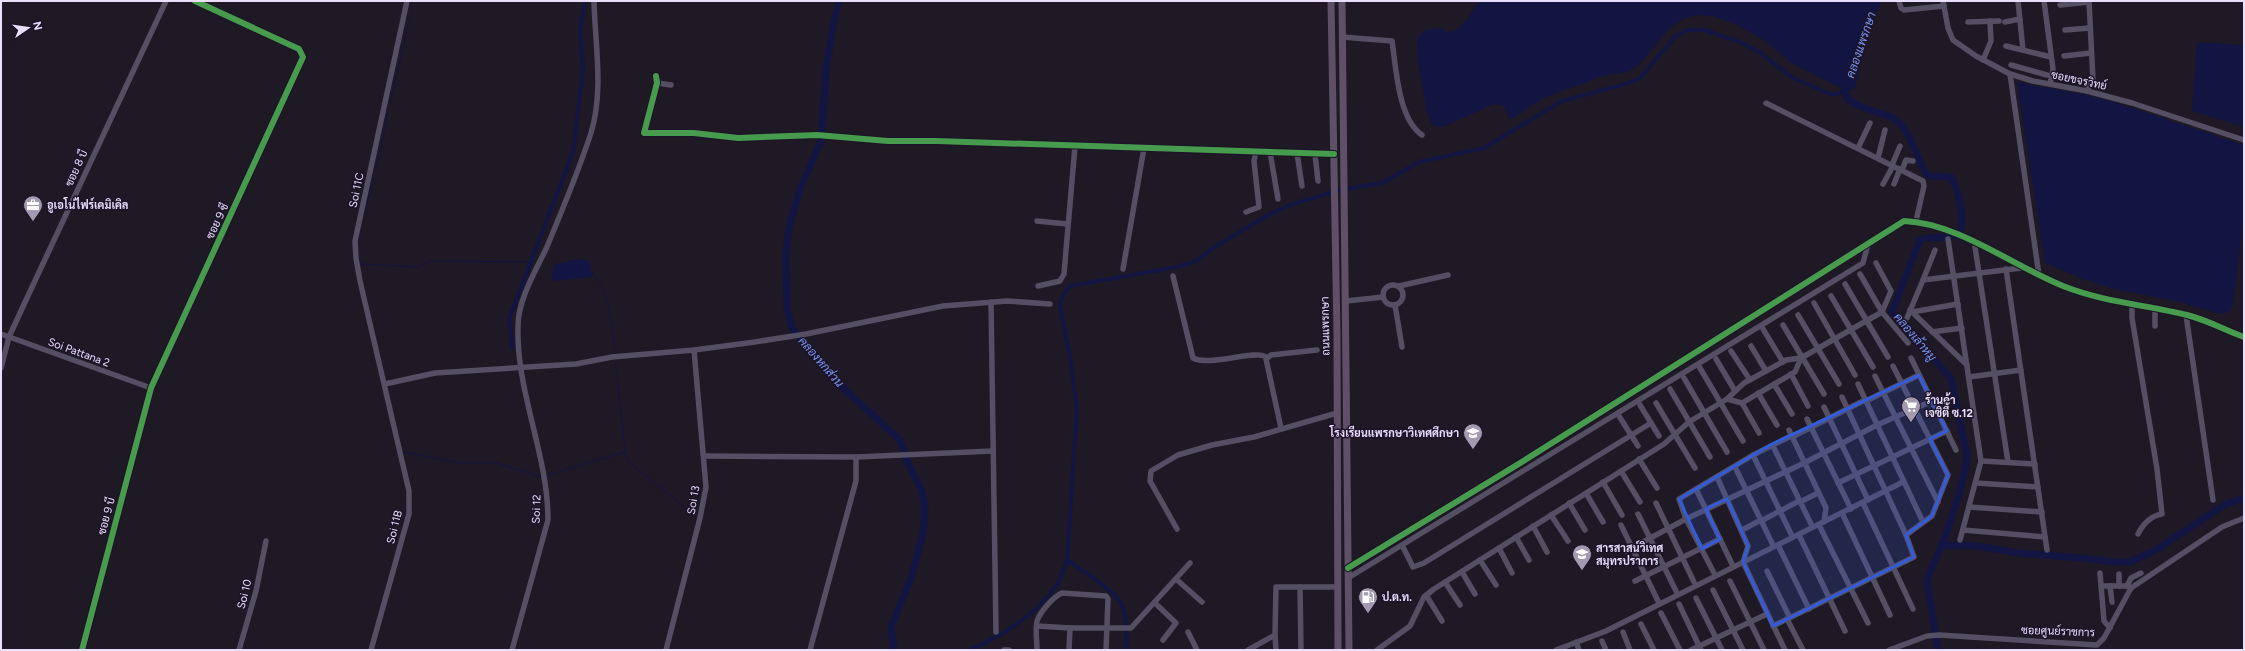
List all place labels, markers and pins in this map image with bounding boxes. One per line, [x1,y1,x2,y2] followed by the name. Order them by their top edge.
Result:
[22,194,44,222] office icon: อูเอโน่ไฟร์เคมิเคิล
[47,197,128,213] place label: อูเอโน่ไฟร์เคมิเคิล
[1925,392,1973,420] place label: ร้านค้า เจซิตี้ ซ.12
[1900,395,1922,423] supermarket icon: ร้านค้า เจซิตี้ ซ.12
[1462,422,1484,450] school or university icon: โรงเรียนแพรกษาวิเทศศึกษา
[1329,425,1459,440] place label: โรงเรียนแพรกษาวิเทศศึกษา
[1596,540,1664,569] place label: สารสาสน์วิเทศ สมุทรปราการ
[1571,543,1593,571] school or university icon: สารสาสน์วิเทศ สมุทรปราการ
[1357,586,1379,614] fuel station icon: ป.ต.ท.
[1382,591,1412,604] place label: ป.ต.ท.

